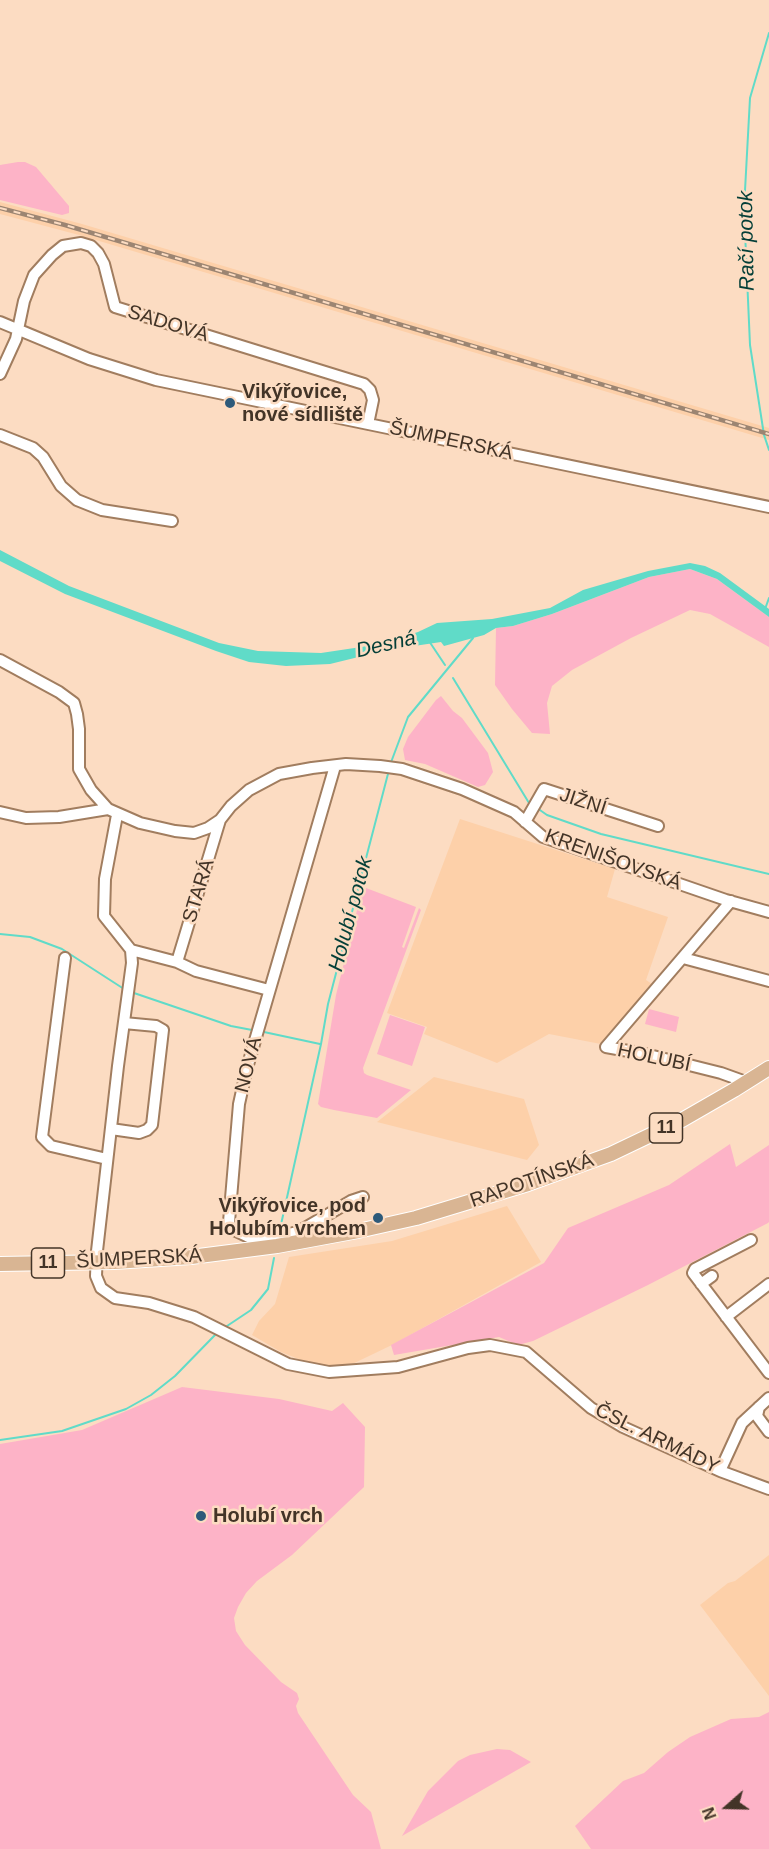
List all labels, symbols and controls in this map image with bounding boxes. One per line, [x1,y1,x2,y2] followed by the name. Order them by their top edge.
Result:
[734,191,760,291] water label: Račí potok
[125,300,211,348] street label: SADOVÁ
[242,380,363,427] place label: Vikýřovice, nové sídliště
[223,396,237,410] marker: Vikýřovice, nové sídliště
[387,416,515,466] street label: ŠUMPERSKÁ
[354,626,418,664] water label: Desná
[557,783,609,821] street label: JIŽNÍ
[542,824,684,896] street label: KRENIŠOVSKÁ
[324,854,378,974] water label: Holubí potok
[178,856,220,926] street label: STARÁ
[231,1035,267,1095] street label: NOVÁ
[615,1039,693,1077] street label: HOLUBÍ
[650,1113,682,1143] road number: 11
[467,1149,597,1213] street label: RAPOTÍNSKÁ
[209,1194,366,1241] place label: Vikýřovice, pod Holubím vrchem
[371,1211,385,1225] marker: Vikýřovice, pod Holubím vrchem
[76,1244,202,1274] street label: ŠUMPERSKÁ
[32,1248,64,1278] road number: 11
[591,1398,723,1480] street label: ČSL. ARMÁDY
[213,1504,323,1528] place label: Holubí vrch
[194,1509,208,1523] marker: Holubí vrch
[697,1777,757,1837] north arrow
[700,1805,720,1822] text: N

